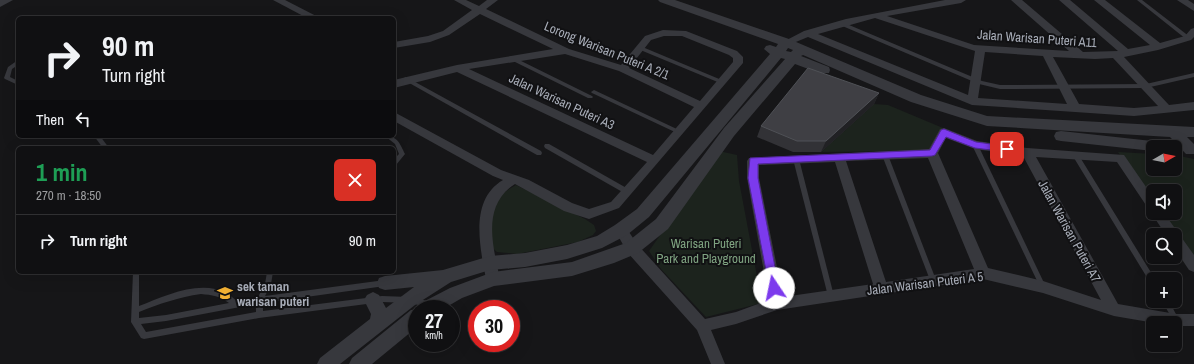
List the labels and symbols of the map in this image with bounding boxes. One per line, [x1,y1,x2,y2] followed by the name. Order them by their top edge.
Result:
[542,18,672,83] street label: Lorong Warisan Puteri A 2/1
[977,26,1097,51] street label: Jalan Warisan Puteri A11
[506,70,617,133] street label: Jalan Warisan Puteri A3
[990,132,1024,166] pin
[1146,140,1182,176] north arrow
[1034,177,1105,286] street label: Jalan Warisan Puteri A7
[656,235,756,267] park label: Warisan Puteri Park and Playground
[753,267,795,309] position arrow
[866,268,984,299] street label: Jalan Warisan Puteri A 5
[237,278,309,310] place label: sek taman warisan puteri
[216,284,234,302] school or university icon: sek taman warisan puteri
[468,300,520,352] speed limit sign: 30

